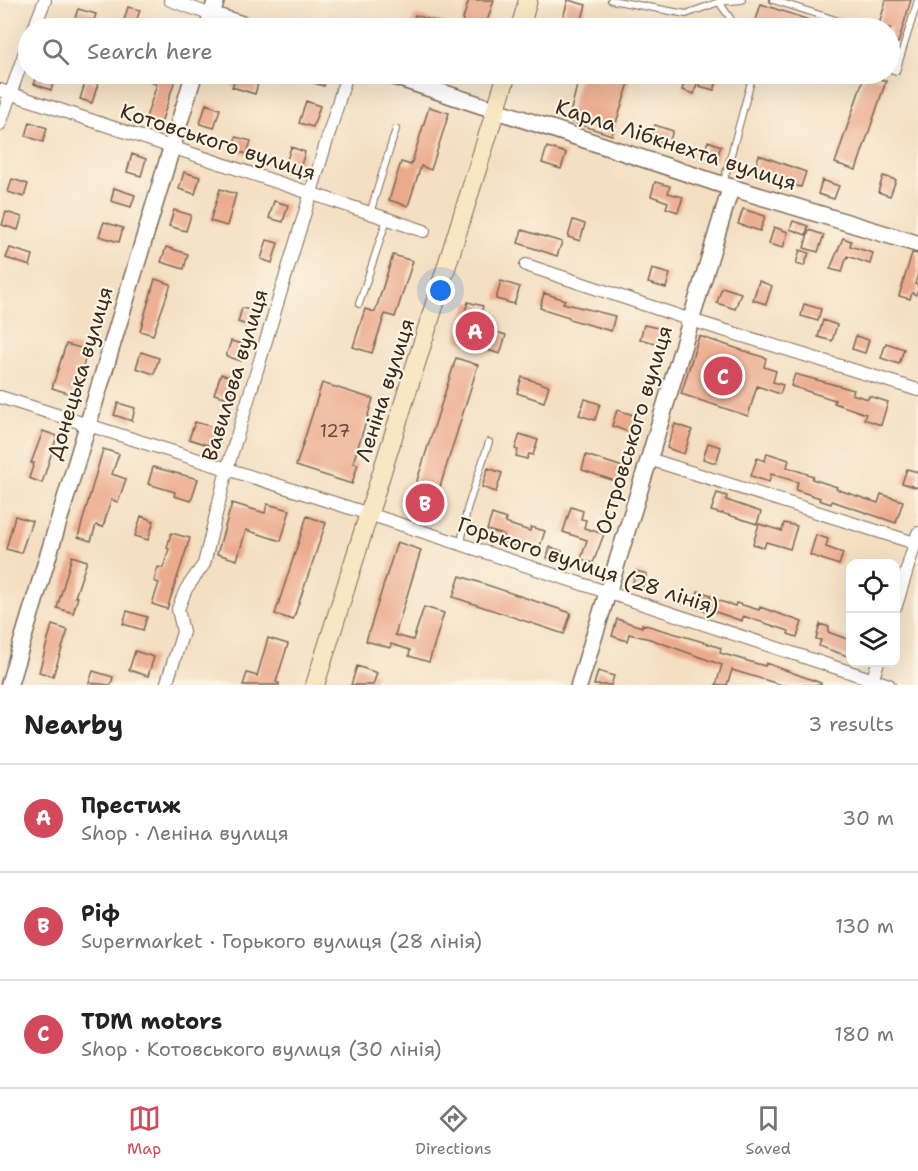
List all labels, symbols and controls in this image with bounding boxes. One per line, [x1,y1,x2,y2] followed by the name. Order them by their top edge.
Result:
[18,18,900,84] search box
[39,35,72,68] icon: search
[87,37,213,66] text: Search here
[552,93,800,197] street label: Карла Лібкнехта вулиця
[117,97,319,187] street label: Котовського вулиця
[426,276,455,305] your location
[40,283,120,463] street label: Донецька вулиця
[195,285,275,465] street label: Вавилова вулиця
[456,308,494,354] pin: A
[349,315,421,465] street label: Леніна вулиця
[589,322,679,538] street label: Островського вулиця
[704,354,742,398] pin: C
[320,419,350,443] house number: 127
[406,480,444,526] pin: B
[454,511,722,621] street label: Горького вулиця (28 лiнiя)
[846,559,900,667] map controls
[846,559,900,613] button: locate
[846,613,900,667] button: layers
[24,707,123,742] text: Nearby
[808,711,894,737] text: 3 results
[81,791,181,820] text: Престиж
[36,805,51,831] text: A
[842,805,894,831] text: 30 m
[81,820,289,846] text: Shop · Леніна вулиця
[81,899,120,928] text: Ріф
[37,913,50,939] text: B
[835,913,894,939] text: 130 m
[81,928,482,954] text: Supermarket · Горького вулиця (28 лiнiя)
[81,1007,222,1036] text: TDM motors
[37,1021,50,1047] text: C
[834,1021,894,1047] text: 180 m
[81,1036,441,1062] text: Shop · Котовського вулиця (30 лiнiя)
[127,1102,161,1159] tab: Map
[415,1102,492,1159] tab: Directions
[746,1102,791,1159] tab: Saved

